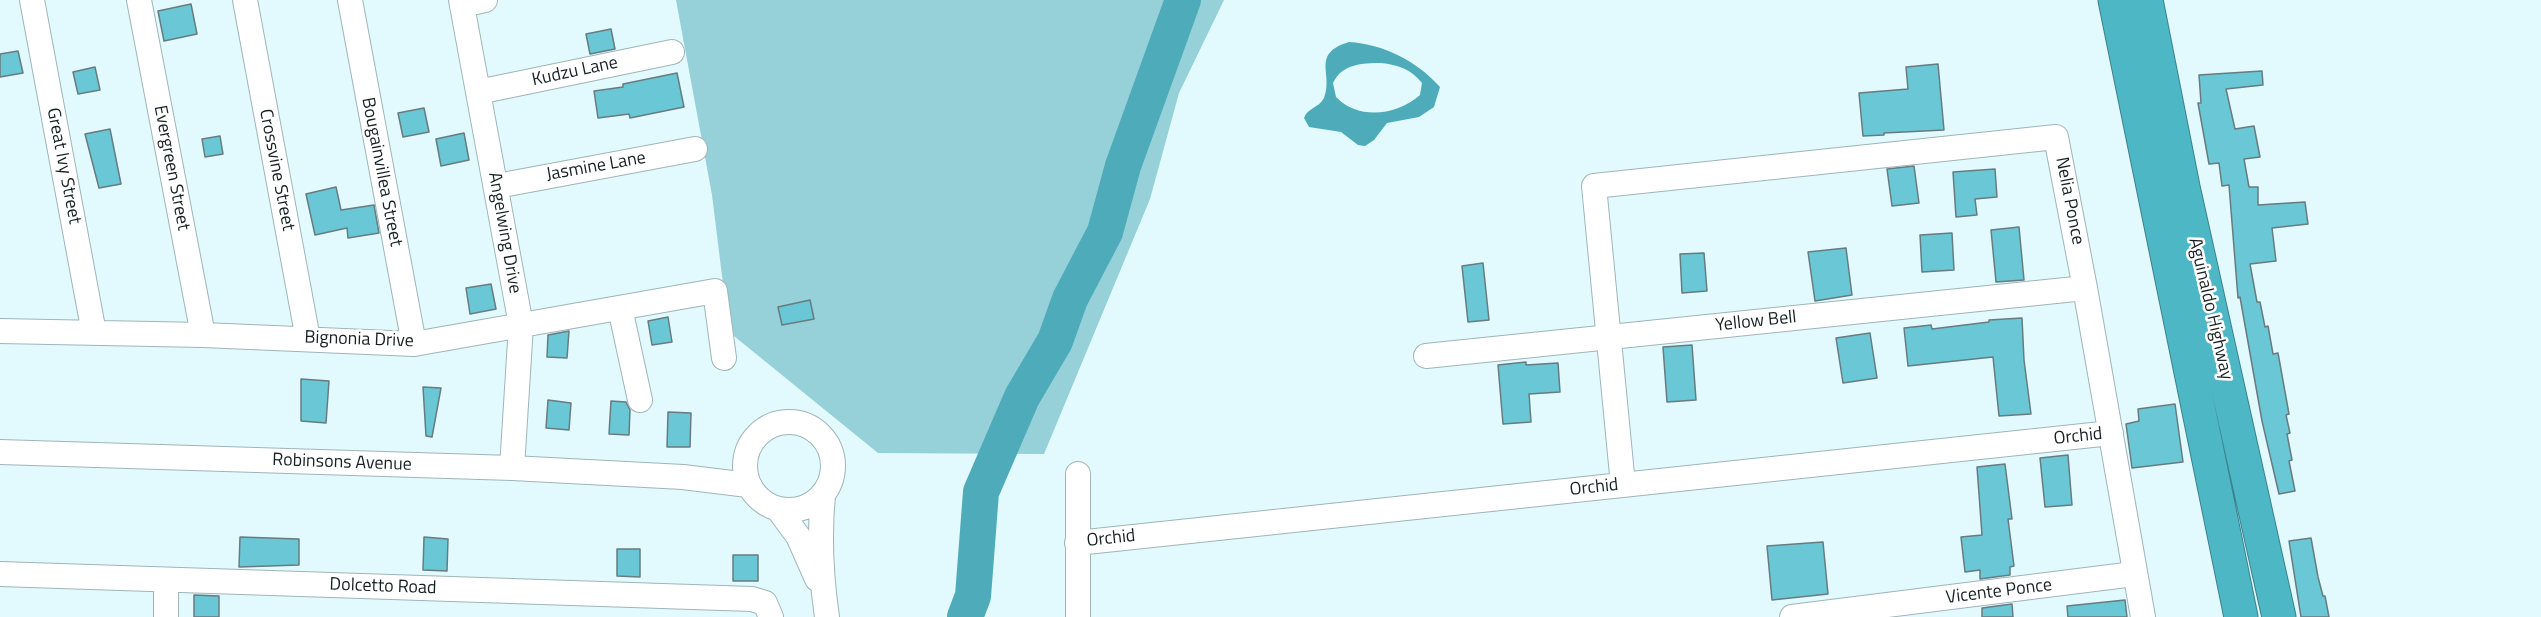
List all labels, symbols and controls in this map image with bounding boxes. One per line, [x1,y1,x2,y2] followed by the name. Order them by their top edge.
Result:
[530,52,620,92] street label: Kudzu Lane
[356,96,406,248] street label: Bougainvillea Street
[148,104,194,232] street label: Evergreen Street
[41,106,85,226] street label: Great Ivy Street
[254,107,298,233] street label: Crossvine Street
[545,148,647,186] street label: Jasmine Lane
[2050,155,2088,247] street label: Nelia Ponce
[483,171,525,295] street label: Angelwing Drive
[2183,236,2237,382] street label: Aguinaldo Highway
[1714,307,1798,337] street label: Yellow Bell
[304,327,414,353] street label: Bignonia Drive
[2053,424,2103,450] street label: Orchid
[272,450,412,476] street label: Robinsons Avenue
[1569,475,1619,501] street label: Orchid
[1086,526,1136,552] street label: Orchid
[329,574,437,600] street label: Dolcetto Road
[1945,575,2053,609] street label: Vicente Ponce

